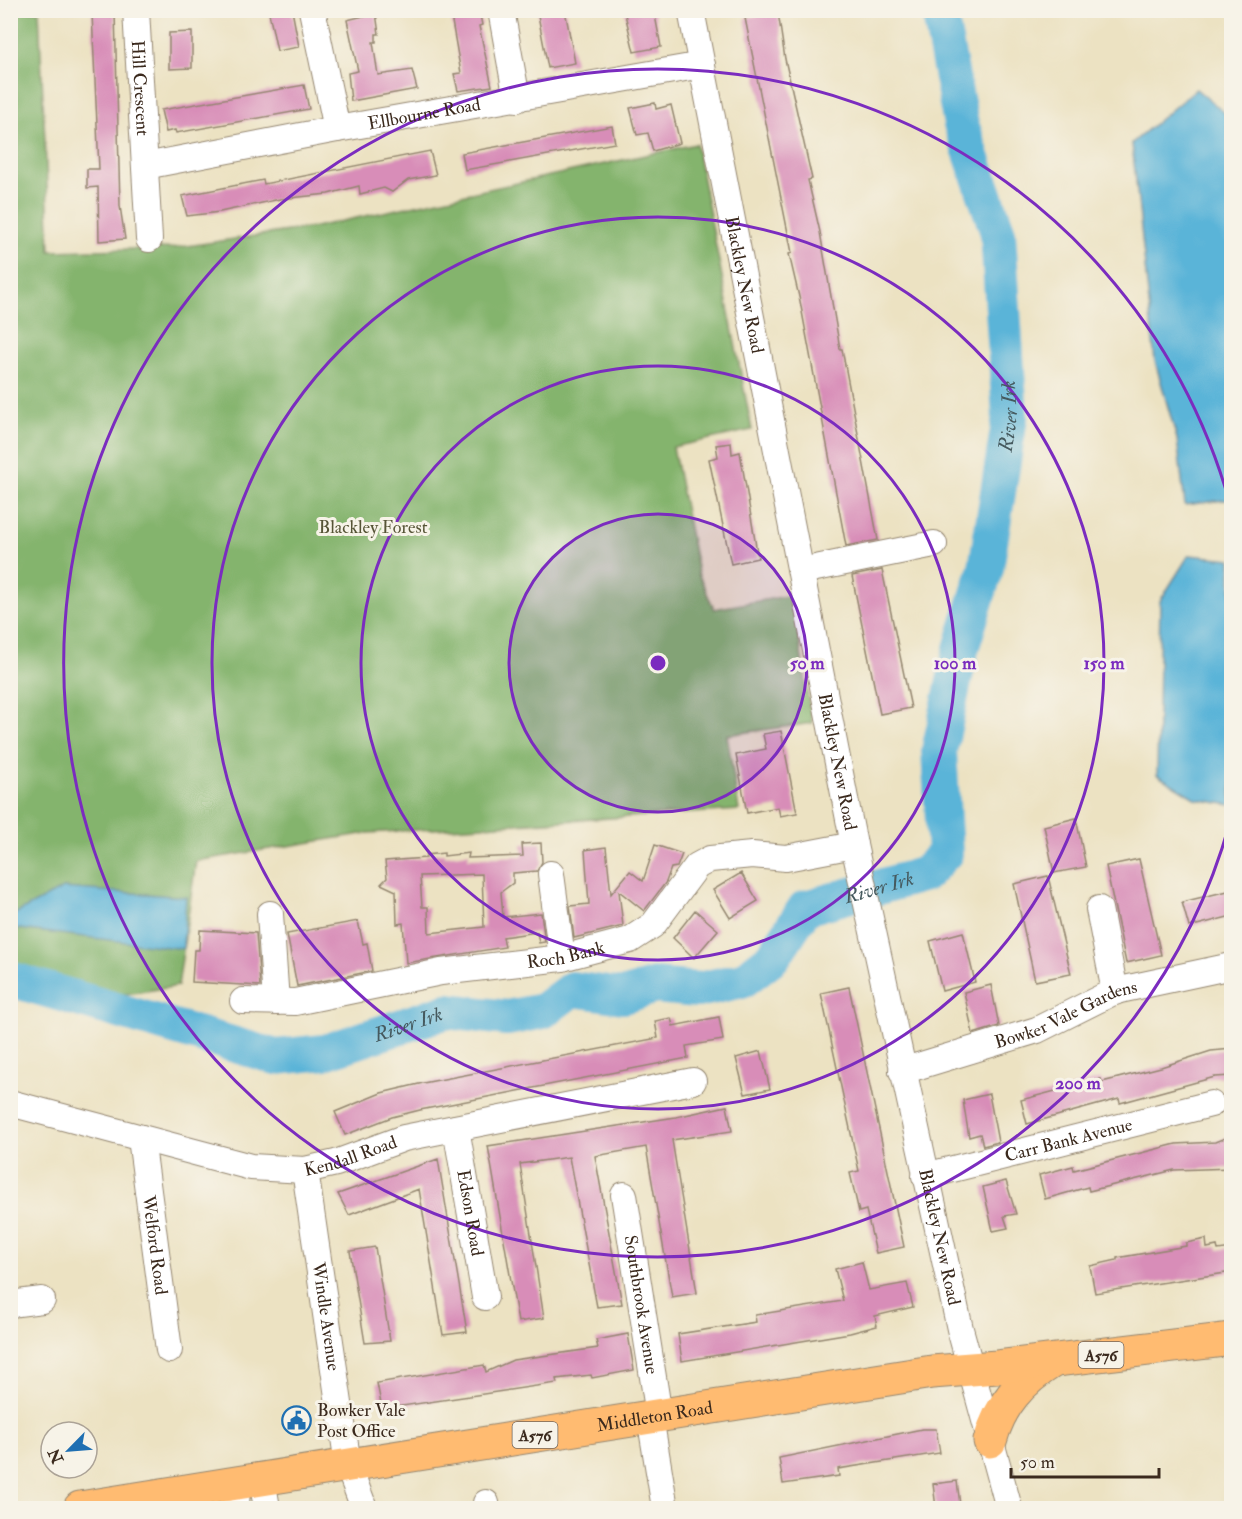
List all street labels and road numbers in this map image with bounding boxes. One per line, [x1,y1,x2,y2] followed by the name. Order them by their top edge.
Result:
[126,39,154,137] street label: Hill Crescent
[366,93,482,135] street label: Ellbourne Road
[720,214,769,356] street label: Blackley New Road
[813,691,862,833] street label: Blackley New Road
[526,936,608,974] street label: Roch Bank
[992,976,1139,1054] street label: Bowker Vale Gardens
[1002,1113,1135,1167] street label: Carr Bank Avenue
[302,1131,400,1182] street label: Kendall Road
[913,1167,966,1308] street label: Blackley New Road
[451,1168,489,1258] street label: Edson Road
[137,1193,173,1296] street label: Welford Road
[619,1234,663,1376] street label: Southbrook Avenue
[306,1260,345,1373] street label: Windle Avenue
[1078,1342,1124,1368] road number: A576
[595,1396,715,1437] street label: Middleton Road
[512,1422,558,1448] road number: A576

